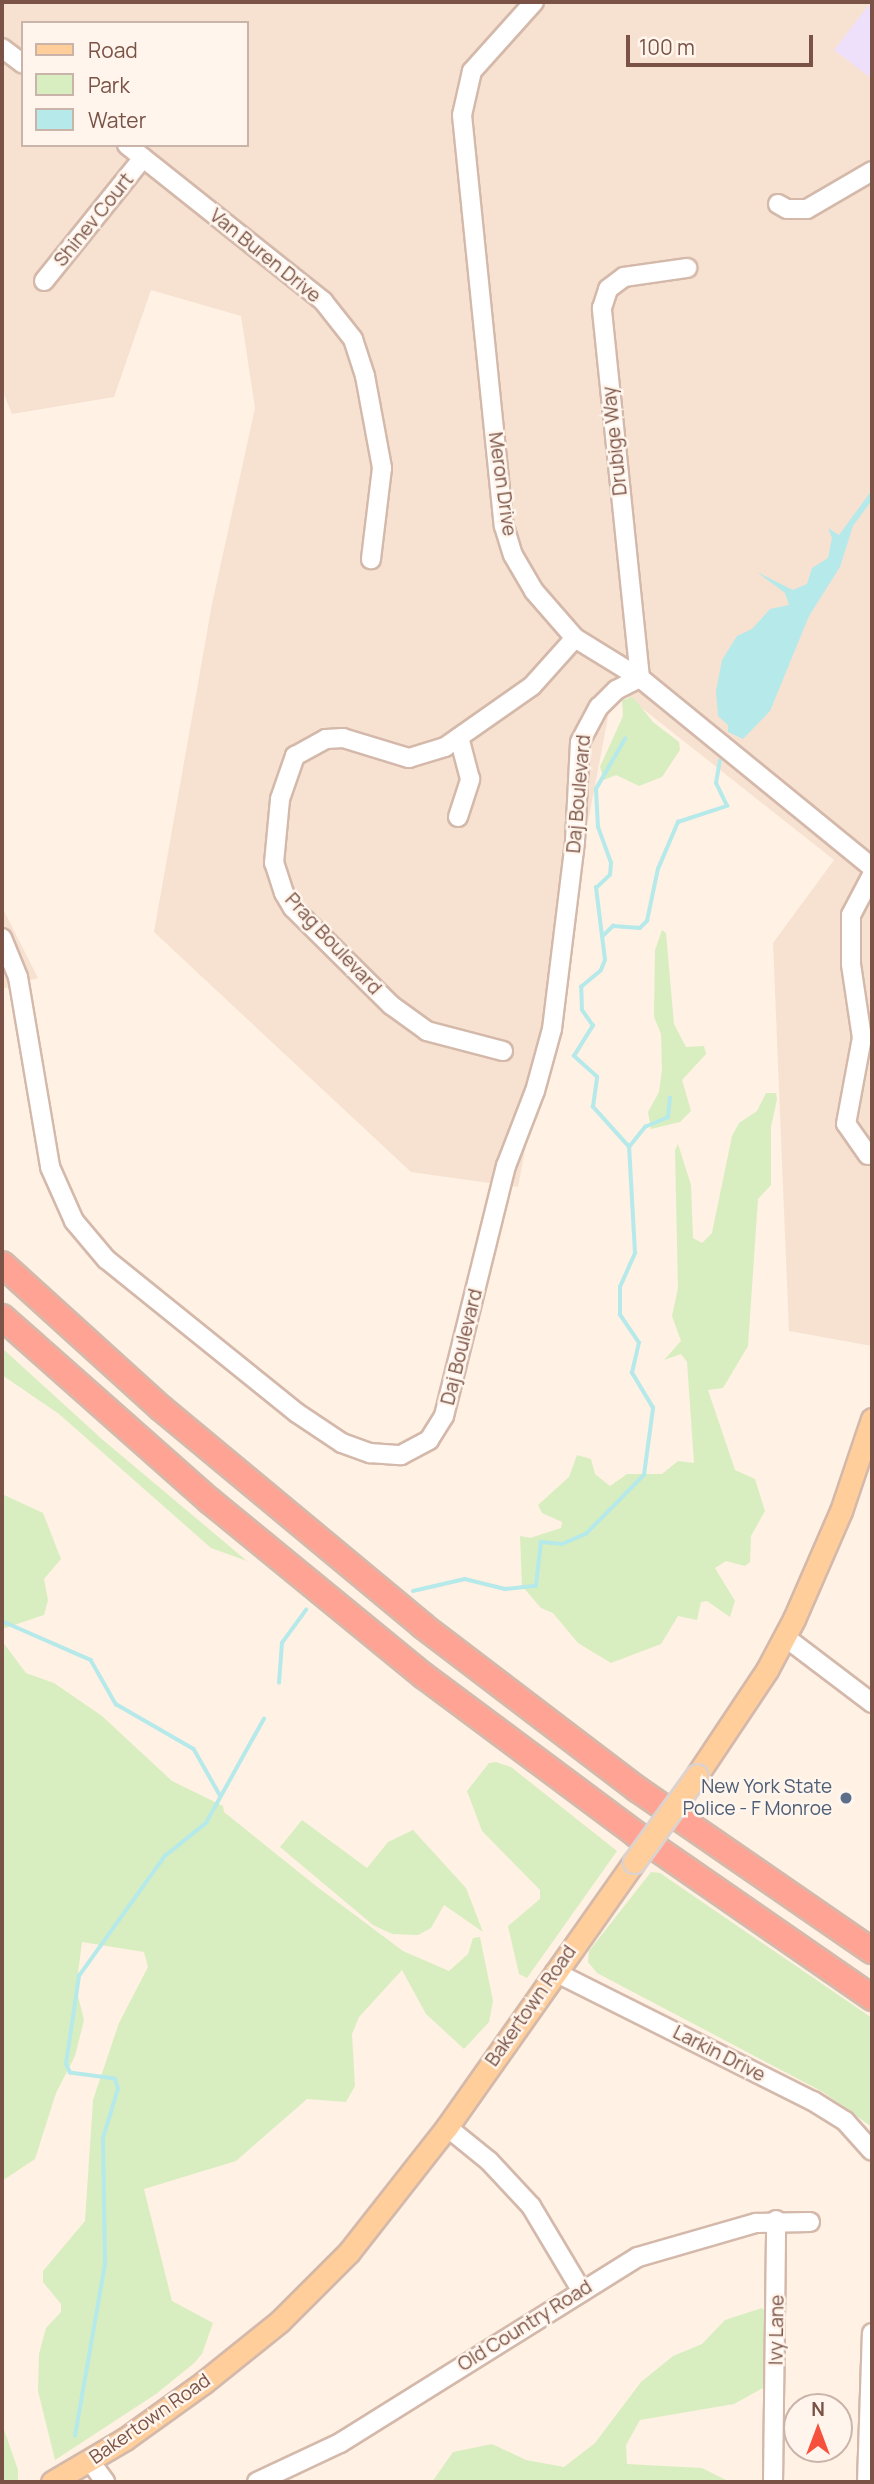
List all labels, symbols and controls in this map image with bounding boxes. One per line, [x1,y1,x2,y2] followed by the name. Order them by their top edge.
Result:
[21,21,248,147] legend
[629,21,816,65] scale bar
[639,33,695,61] text: 100 m
[88,36,138,64] text: Road
[88,71,130,99] text: Park
[88,106,146,134] text: Water
[49,169,139,271] street label: Shinev Court
[205,204,325,308] street label: Van Buren Drive
[598,385,632,497] street label: Drubige Way
[483,431,521,537] street label: Meron Drive
[562,734,596,854] street label: Daj Boulevard
[280,889,386,999] street label: Prag Boulevard
[437,1287,487,1407] street label: Daj Boulevard
[683,1776,832,1820] place label: New York State Police - F Monroe
[838,1790,854,1806] marker: New York State Police - F Monroe
[481,1941,581,2071] street label: Bakertown Road
[669,2021,769,2087] street label: Larkin Drive
[454,2276,596,2376] street label: Old Country Road
[765,2295,789,2365] street label: Ivy Lane
[85,2369,215,2469] street label: Bakertown Road
[783,2393,853,2463] north arrow
[811,2396,825,2422] text: N

